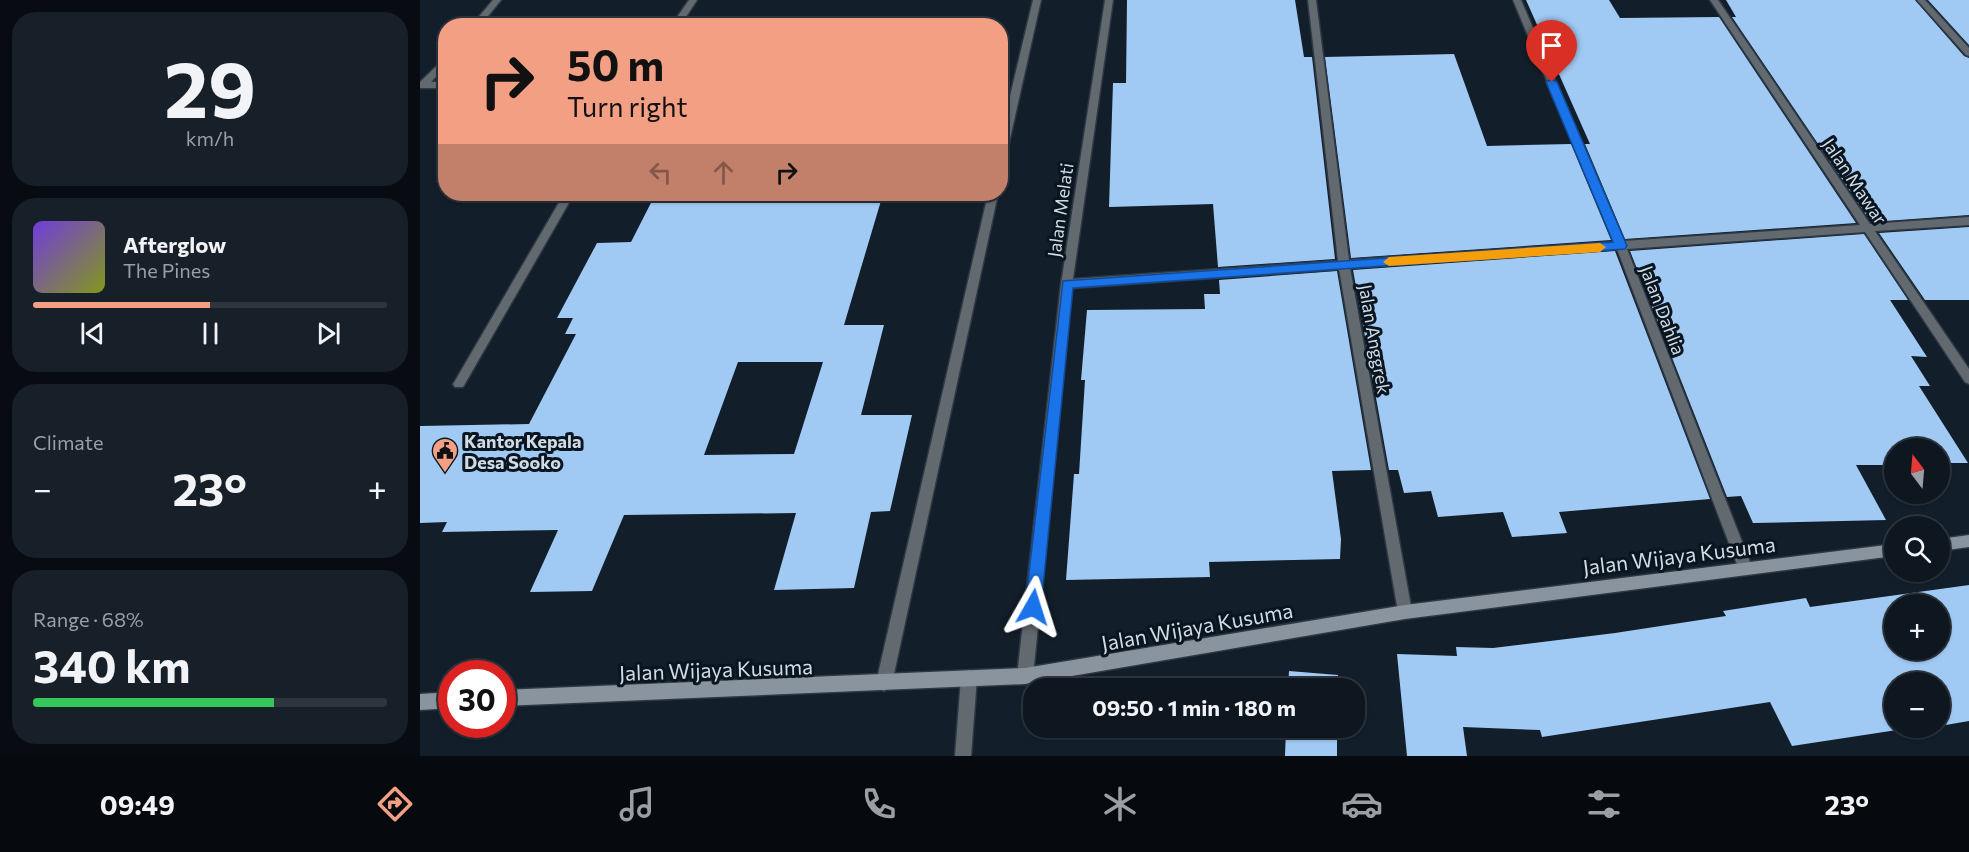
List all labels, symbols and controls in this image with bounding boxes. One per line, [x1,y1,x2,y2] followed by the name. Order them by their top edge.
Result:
[1526,20,1577,82] pin
[1535,29,1568,62] icon: arrive
[567,38,664,90] text: 50 m
[164,39,256,134] text: 29
[468,42,546,120] icon: right
[567,90,687,123] text: Turn right
[186,126,234,150] text: km/h
[1818,134,1892,228] street label: Jalan Mawar
[644,156,677,189] icon: left
[707,156,740,189] icon: ahead
[770,156,803,189] icon: right
[1042,161,1078,259] street label: Jalan Melati
[123,231,226,258] text: Afterglow
[123,258,210,282] text: The Pines
[1636,262,1690,358] street label: Jalan Dahlia
[1355,283,1395,396] street label: Jalan Anggrek
[76,317,109,350] icon: previous
[194,317,227,350] icon: pause
[312,317,345,350] icon: next
[33,430,103,454] text: Climate
[464,430,581,473] place label: Kantor Kepala Desa Sooko
[430,436,460,474] public building icon: Kantor Kepala Desa Sooko
[1884,438,1950,504] north arrow
[1884,438,1950,738] map controls
[173,460,247,515] text: 23°
[33,467,52,508] text: −
[368,467,387,508] text: +
[1884,516,1950,582] button: search
[1581,531,1777,579] street label: Jalan Wijaya Kusuma
[1001,575,1065,639] position arrow
[1884,594,1950,660] button: +
[1099,597,1295,655] street label: Jalan Wijaya Kusuma
[33,607,144,631] text: Range · 68%
[33,637,190,692] text: 340 km
[619,653,813,685] street label: Jalan Wijaya Kusuma
[438,660,516,738] speed limit sign: 30
[1884,672,1950,738] button: −
[1092,694,1296,721] text: 09:50 · 1 min · 180 m
[374,783,416,825] icon: directions
[616,783,658,825] icon: music
[858,783,900,825] icon: phone
[1099,783,1141,825] icon: climate
[1341,783,1383,825] icon: car
[1583,783,1625,825] icon: filters
[100,788,175,821] text: 09:49
[1825,788,1869,821] text: 23°

